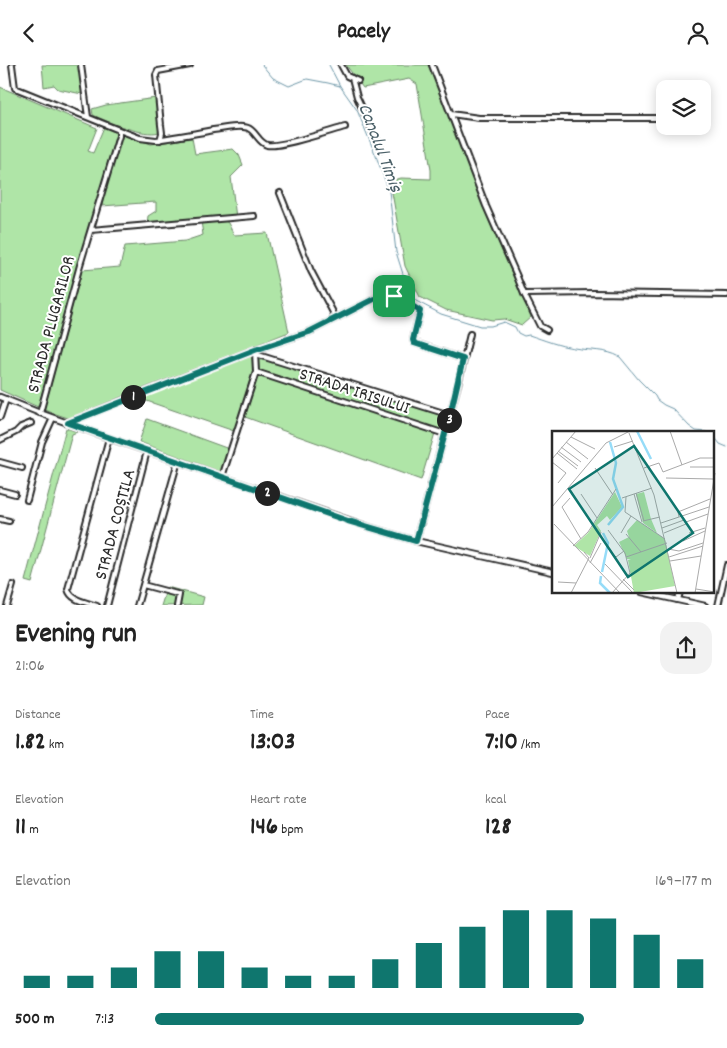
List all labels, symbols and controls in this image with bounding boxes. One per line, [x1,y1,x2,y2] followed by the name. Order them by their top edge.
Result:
[337,17,390,48] text: Pacely
[15,19,43,47] icon: back
[684,19,712,47] icon: person
[656,80,711,135] map controls
[656,80,711,135] button: layers
[349,100,408,198] water label: Canalul Timiș
[22,253,83,396] street label: STRADA PLUGARILOR
[373,275,415,317] pin
[380,282,408,310] icon: arrive
[296,363,413,422] street label: STRADA IRISULUI
[120,385,146,409] pin: 1
[132,387,135,407] text: 1
[436,407,462,433] pin: 3
[446,410,453,430] text: 3
[552,431,714,593] inset map
[90,466,143,583] street label: STRADA COȘTILA
[254,481,280,505] pin: 2
[264,483,271,503] text: 2
[15,616,137,656] text: Evening run
[660,622,712,674] button: share
[15,655,45,678] text: 21:06
[15,705,61,725] text: Distance
[250,705,274,725] text: Time
[485,705,510,725] text: Pace
[15,725,46,761] text: 1.82
[250,725,295,761] text: 13:03
[485,725,518,761] text: 7:10
[46,735,64,755] text: km
[518,735,540,755] text: /km
[15,790,64,810] text: Elevation
[250,790,307,810] text: Heart rate
[485,790,506,810] text: kcal
[15,810,26,846] text: 11
[250,810,278,846] text: 146
[485,810,511,846] text: 128
[26,820,39,840] text: m
[278,820,303,840] text: bpm
[15,870,71,893] text: Elevation
[655,870,712,893] text: 169–177 m
[15,1008,55,1031] text: 500 m
[95,1008,114,1031] text: 7:13

